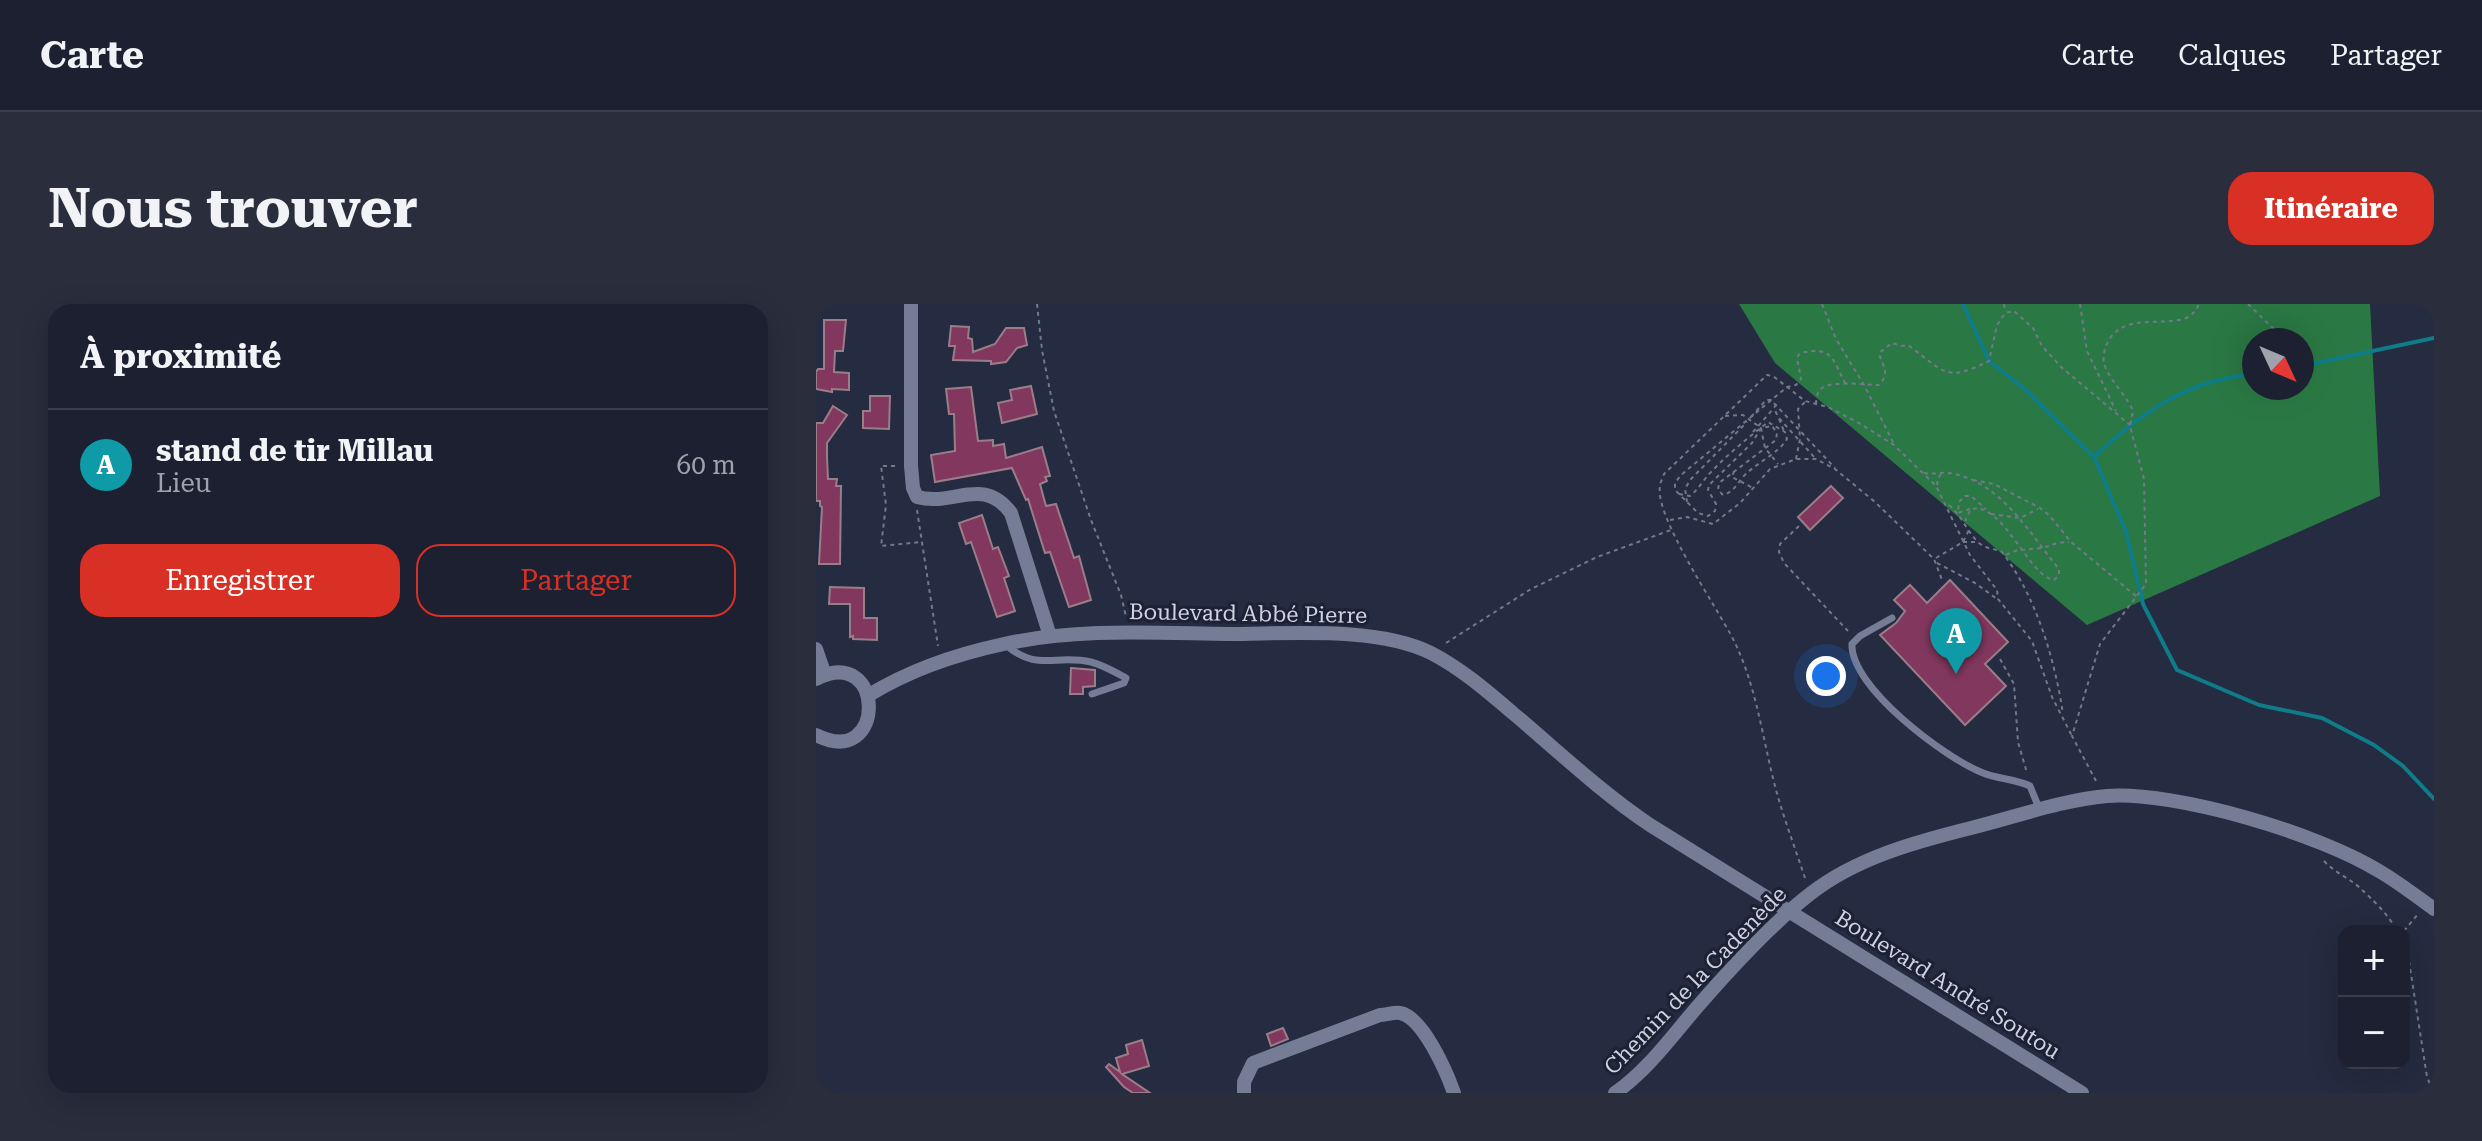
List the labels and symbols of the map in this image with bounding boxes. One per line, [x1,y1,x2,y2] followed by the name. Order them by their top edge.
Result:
[2242,328,2314,400] north arrow
[1129,599,1367,628] street label: Boulevard Abbé Pierre
[1930,608,1982,674] pin: A
[1806,656,1846,696] your location
[1599,881,1792,1079] street label: Chemin de la Cadenède
[1831,905,2065,1064] street label: Boulevard André Soutou

